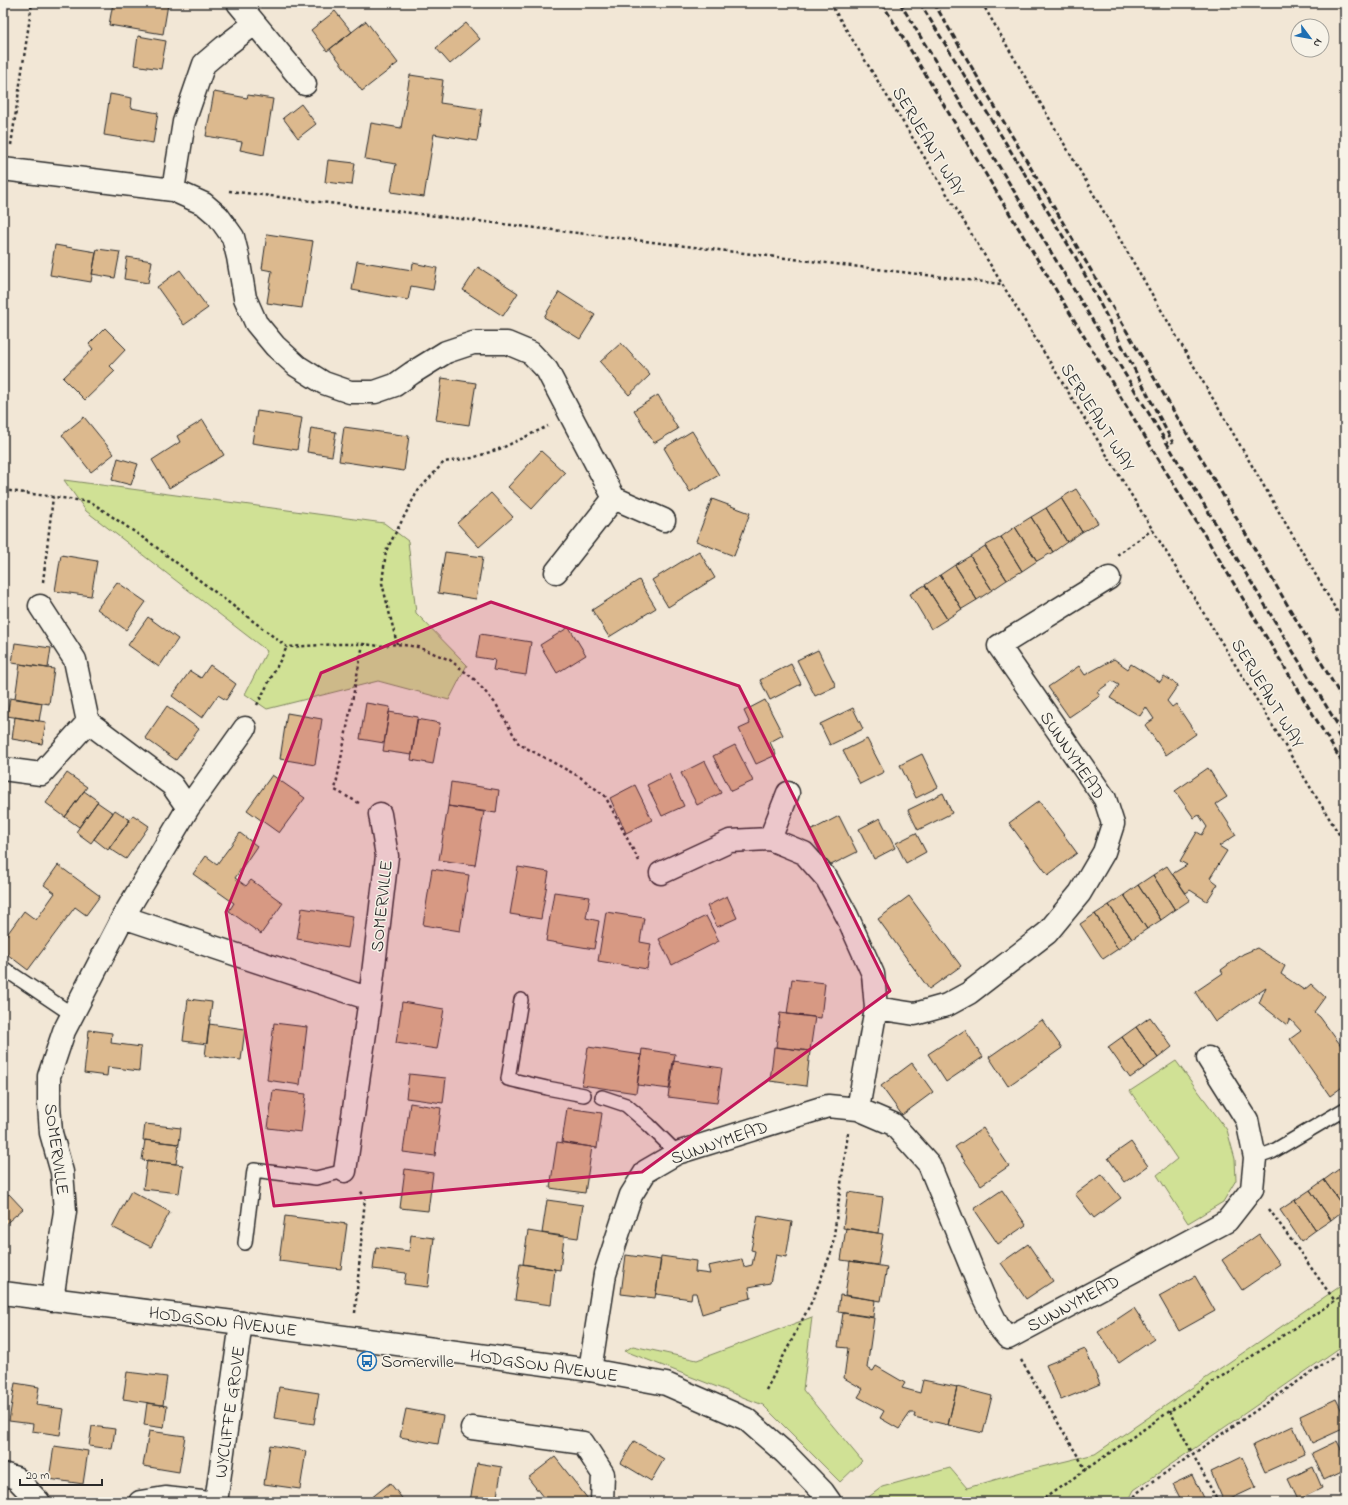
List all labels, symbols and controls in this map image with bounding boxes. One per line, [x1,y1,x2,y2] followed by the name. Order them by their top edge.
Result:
[1290,18,1330,58] north arrow
[1309,35,1326,50] text: N
[884,82,971,202] street label: SERJEANT WAY
[1053,359,1140,478] street label: SERJEANT WAY
[1223,634,1310,754] street label: SERJEANT WAY
[1032,707,1111,806] street label: SUNNYMEAD
[365,859,401,953] street label: SOMERVILLE
[36,1102,74,1197] street label: SOMERVILLE
[667,1115,772,1173] street label: SUNNYMEAD
[1023,1269,1125,1340] street label: SUNNYMEAD
[147,1301,298,1345] street label: HODGSON AVENUE
[209,1344,253,1480] street label: WYCLIFFE GROVE
[468,1344,619,1390] street label: HODGSON AVENUE
[356,1350,378,1372] bus stop icon: Somerville
[381,1350,455,1376] place label: Somerville
[20,1461,102,1487] scale bar
[26,1467,49,1485] text: 20 m

